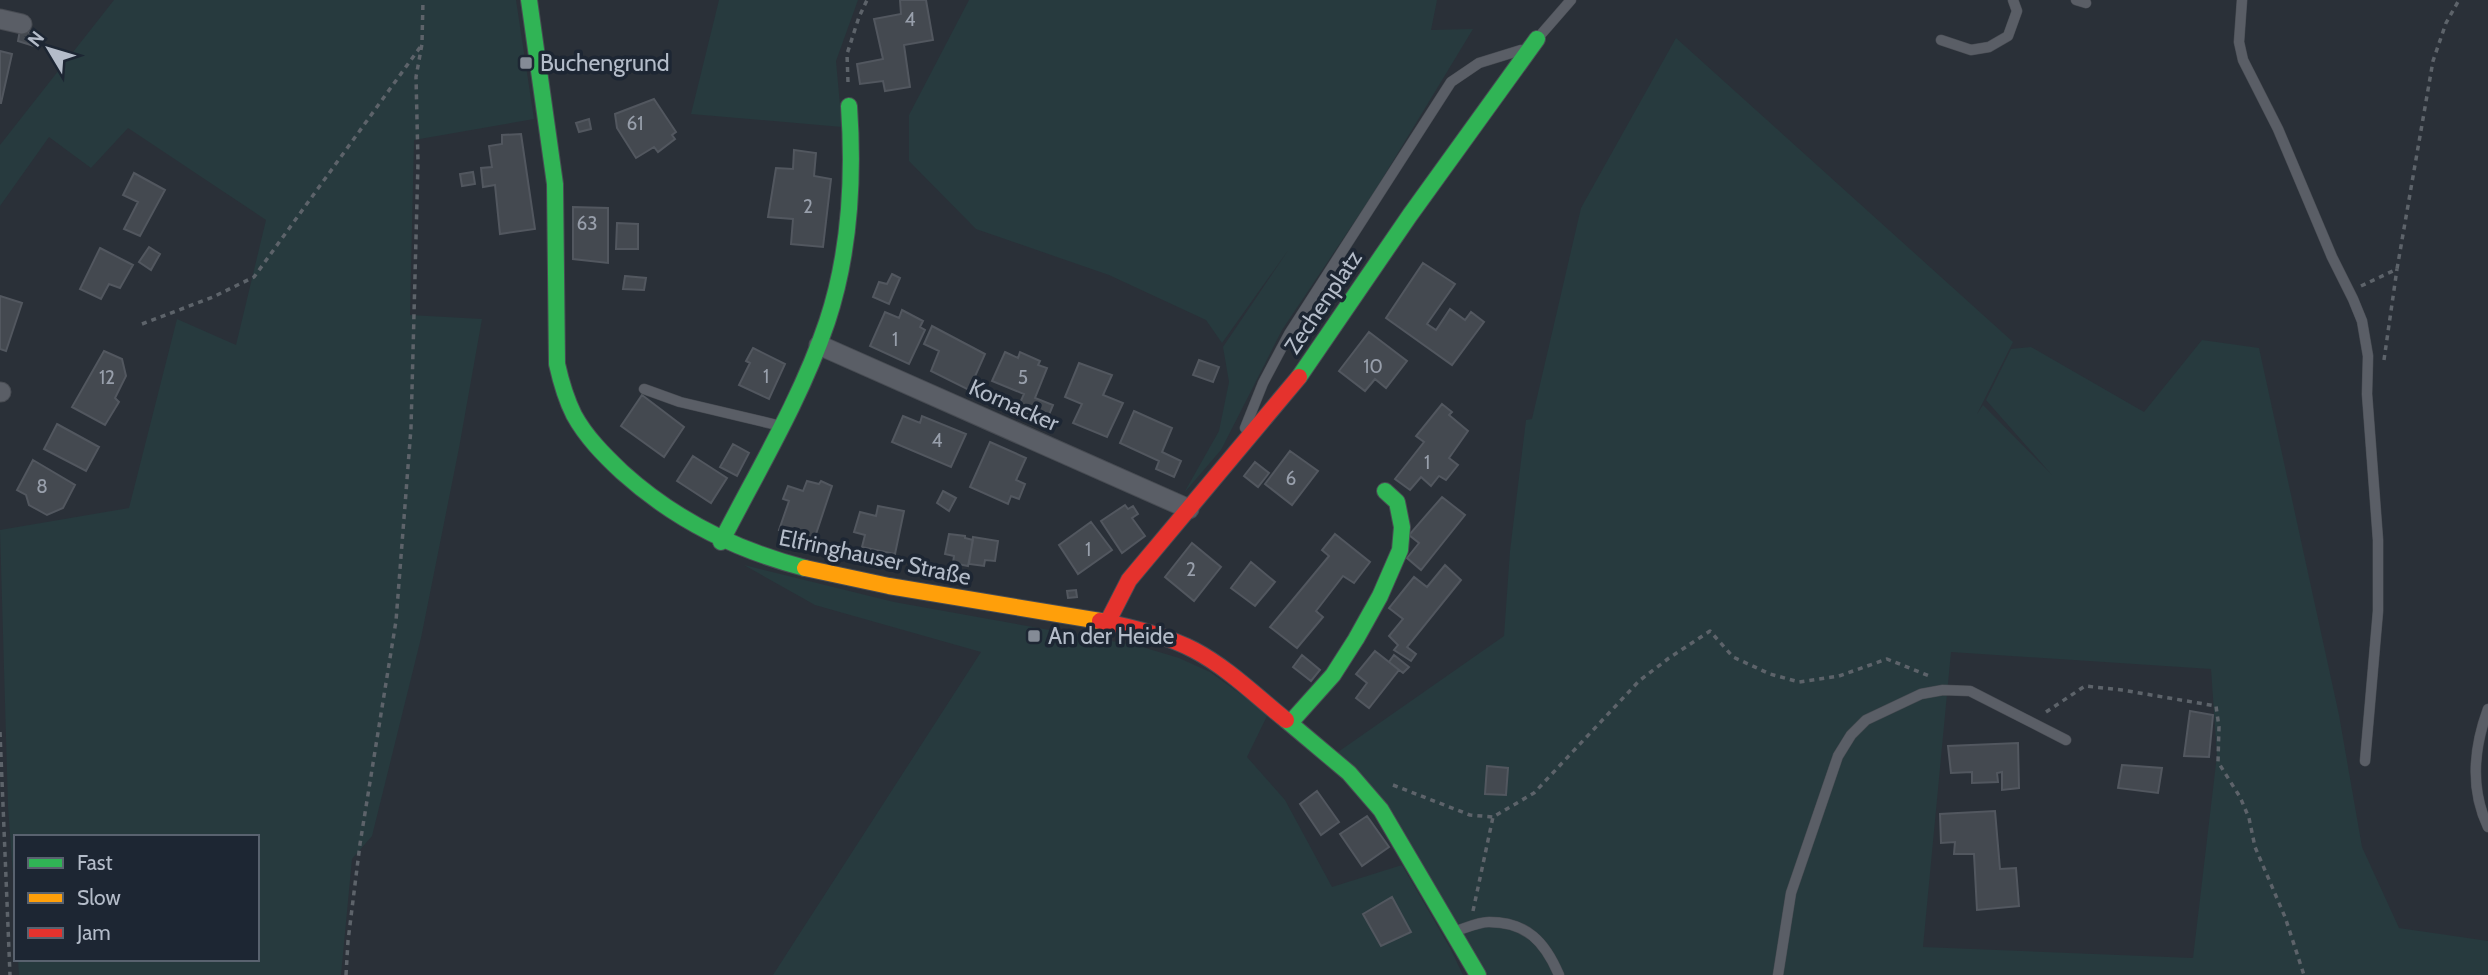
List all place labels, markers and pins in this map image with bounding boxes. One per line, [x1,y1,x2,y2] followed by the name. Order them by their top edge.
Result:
[540,49,670,77] place label: Buchengrund
[518,55,534,71] marker: Buchengrund
[1048,622,1175,650] place label: An der Heide
[1026,628,1042,644] marker: An der Heide

